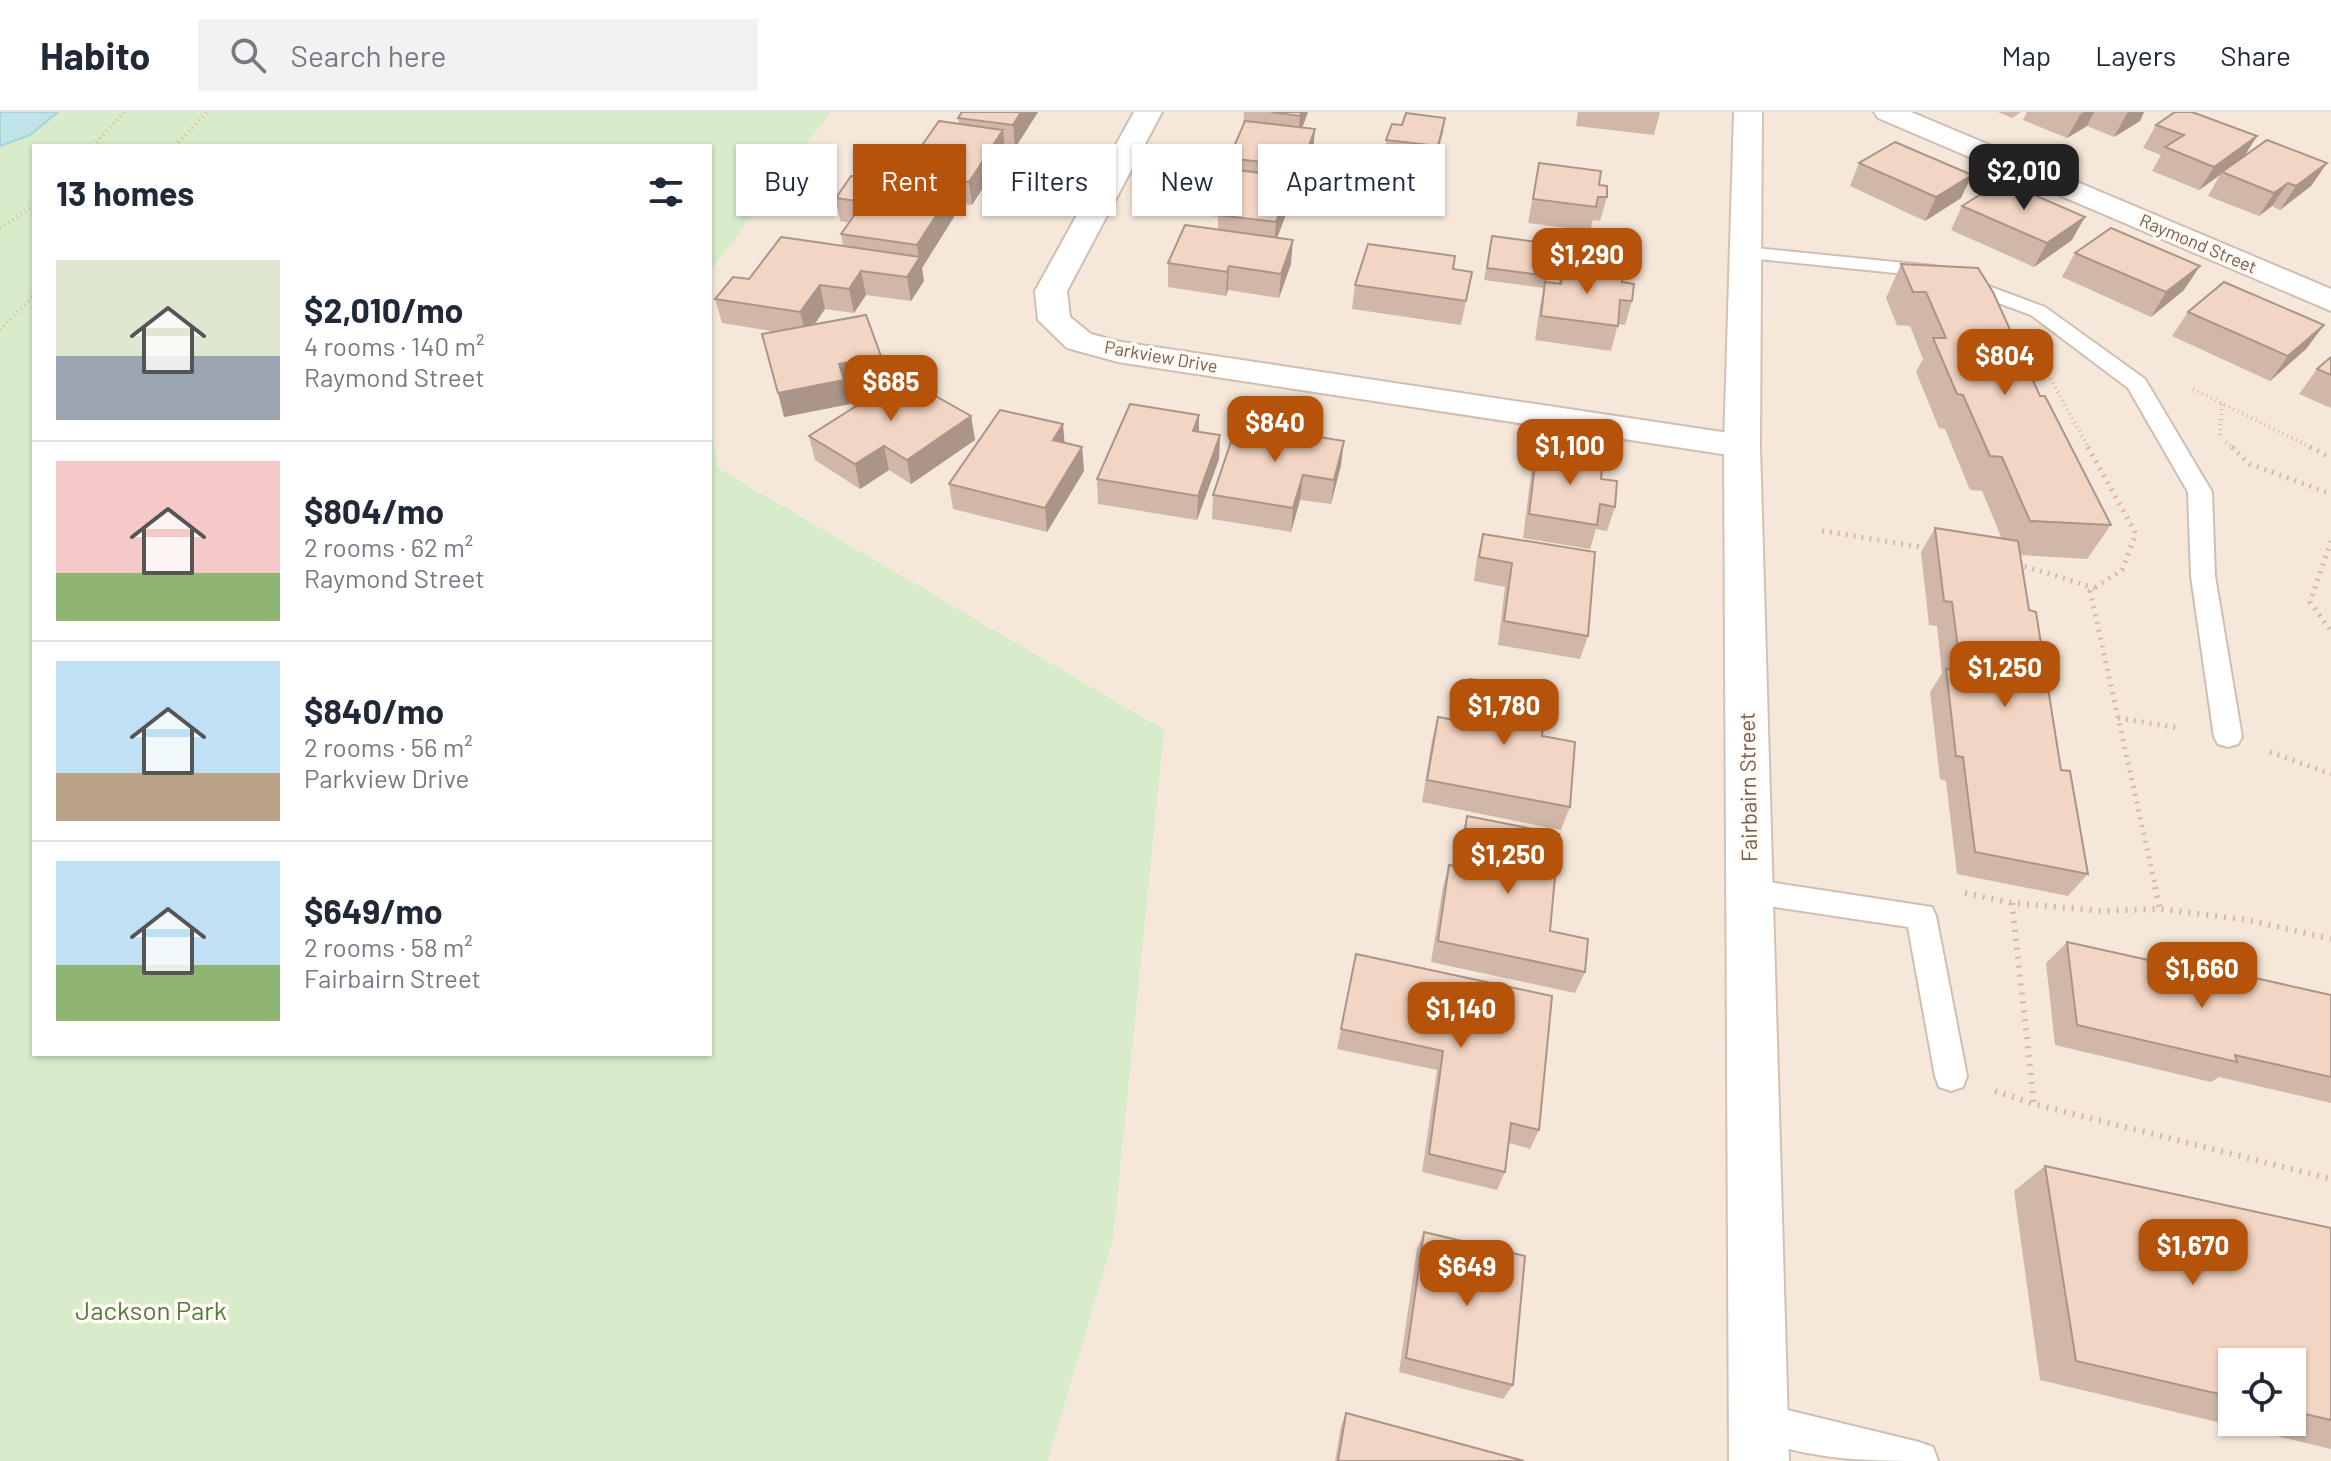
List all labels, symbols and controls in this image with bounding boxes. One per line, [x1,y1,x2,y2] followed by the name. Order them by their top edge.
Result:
[198,19,758,91] search box
[40,32,150,78] text: Habito
[226,33,270,77] icon: search
[290,37,446,73] text: Search here
[2001,38,2051,72] text: Map
[2095,38,2176,72] text: Layers
[2220,38,2291,72] text: Share
[736,144,837,216] chip: Buy
[853,144,966,216] chip: Rent
[982,144,1116,216] chip: Filters
[1132,144,1242,216] chip: New
[1258,144,1445,216] chip: Apartment
[1959,144,2089,212] pin: $2,010
[1987,154,2061,185] text: $2,010
[644,170,688,214] icon: filters
[56,172,194,213] text: 13 homes
[2137,209,2260,278] street label: Raymond Street
[1522,228,1652,296] pin: $1,290
[1550,238,1624,269] text: $1,290
[304,289,463,330] text: $2,010/mo
[120,292,216,388] icon: home
[1958,329,2052,397] pin: $804
[304,330,484,361] text: 4 rooms · 140 m²
[1103,335,1219,377] street label: Parkview Drive
[1975,339,2035,370] text: $804
[844,355,938,423] pin: $685
[304,361,485,392] text: Raymond Street
[863,365,919,396] text: $685
[1228,396,1322,464] pin: $840
[1245,406,1305,437] text: $840
[1505,419,1635,487] pin: $1,100
[1535,429,1605,460] text: $1,100
[304,490,444,531] text: $804/mo
[120,493,216,589] icon: home
[304,531,473,562] text: 2 rooms · 62 m²
[304,562,485,593] text: Raymond Street
[1940,641,2070,709] pin: $1,250
[1968,651,2042,682] text: $1,250
[1439,679,1569,747] pin: $1,780
[1468,689,1540,720] text: $1,780
[304,690,444,731] text: $840/mo
[120,693,216,789] icon: home
[1733,712,1761,862] street label: Fairbairn Street
[304,731,473,762] text: 2 rooms · 56 m²
[304,762,469,793] text: Parkview Drive
[1443,828,1573,896] pin: $1,250
[1471,838,1545,869] text: $1,250
[304,890,443,931] text: $649/mo
[120,893,216,989] icon: home
[304,931,473,962] text: 2 rooms · 58 m²
[2137,942,2267,1010] pin: $1,660
[2165,952,2239,983] text: $1,660
[304,962,481,993] text: Fairbairn Street
[1396,982,1526,1050] pin: $1,140
[1426,992,1496,1023] text: $1,140
[2128,1219,2258,1287] pin: $1,670
[2157,1229,2229,1260] text: $1,670
[1420,1240,1514,1308] pin: $649
[1438,1250,1496,1281] text: $649
[75,1294,227,1325] park label: Jackson Park
[2218,1348,2306,1436] map controls
[2218,1348,2306,1436] button: locate

